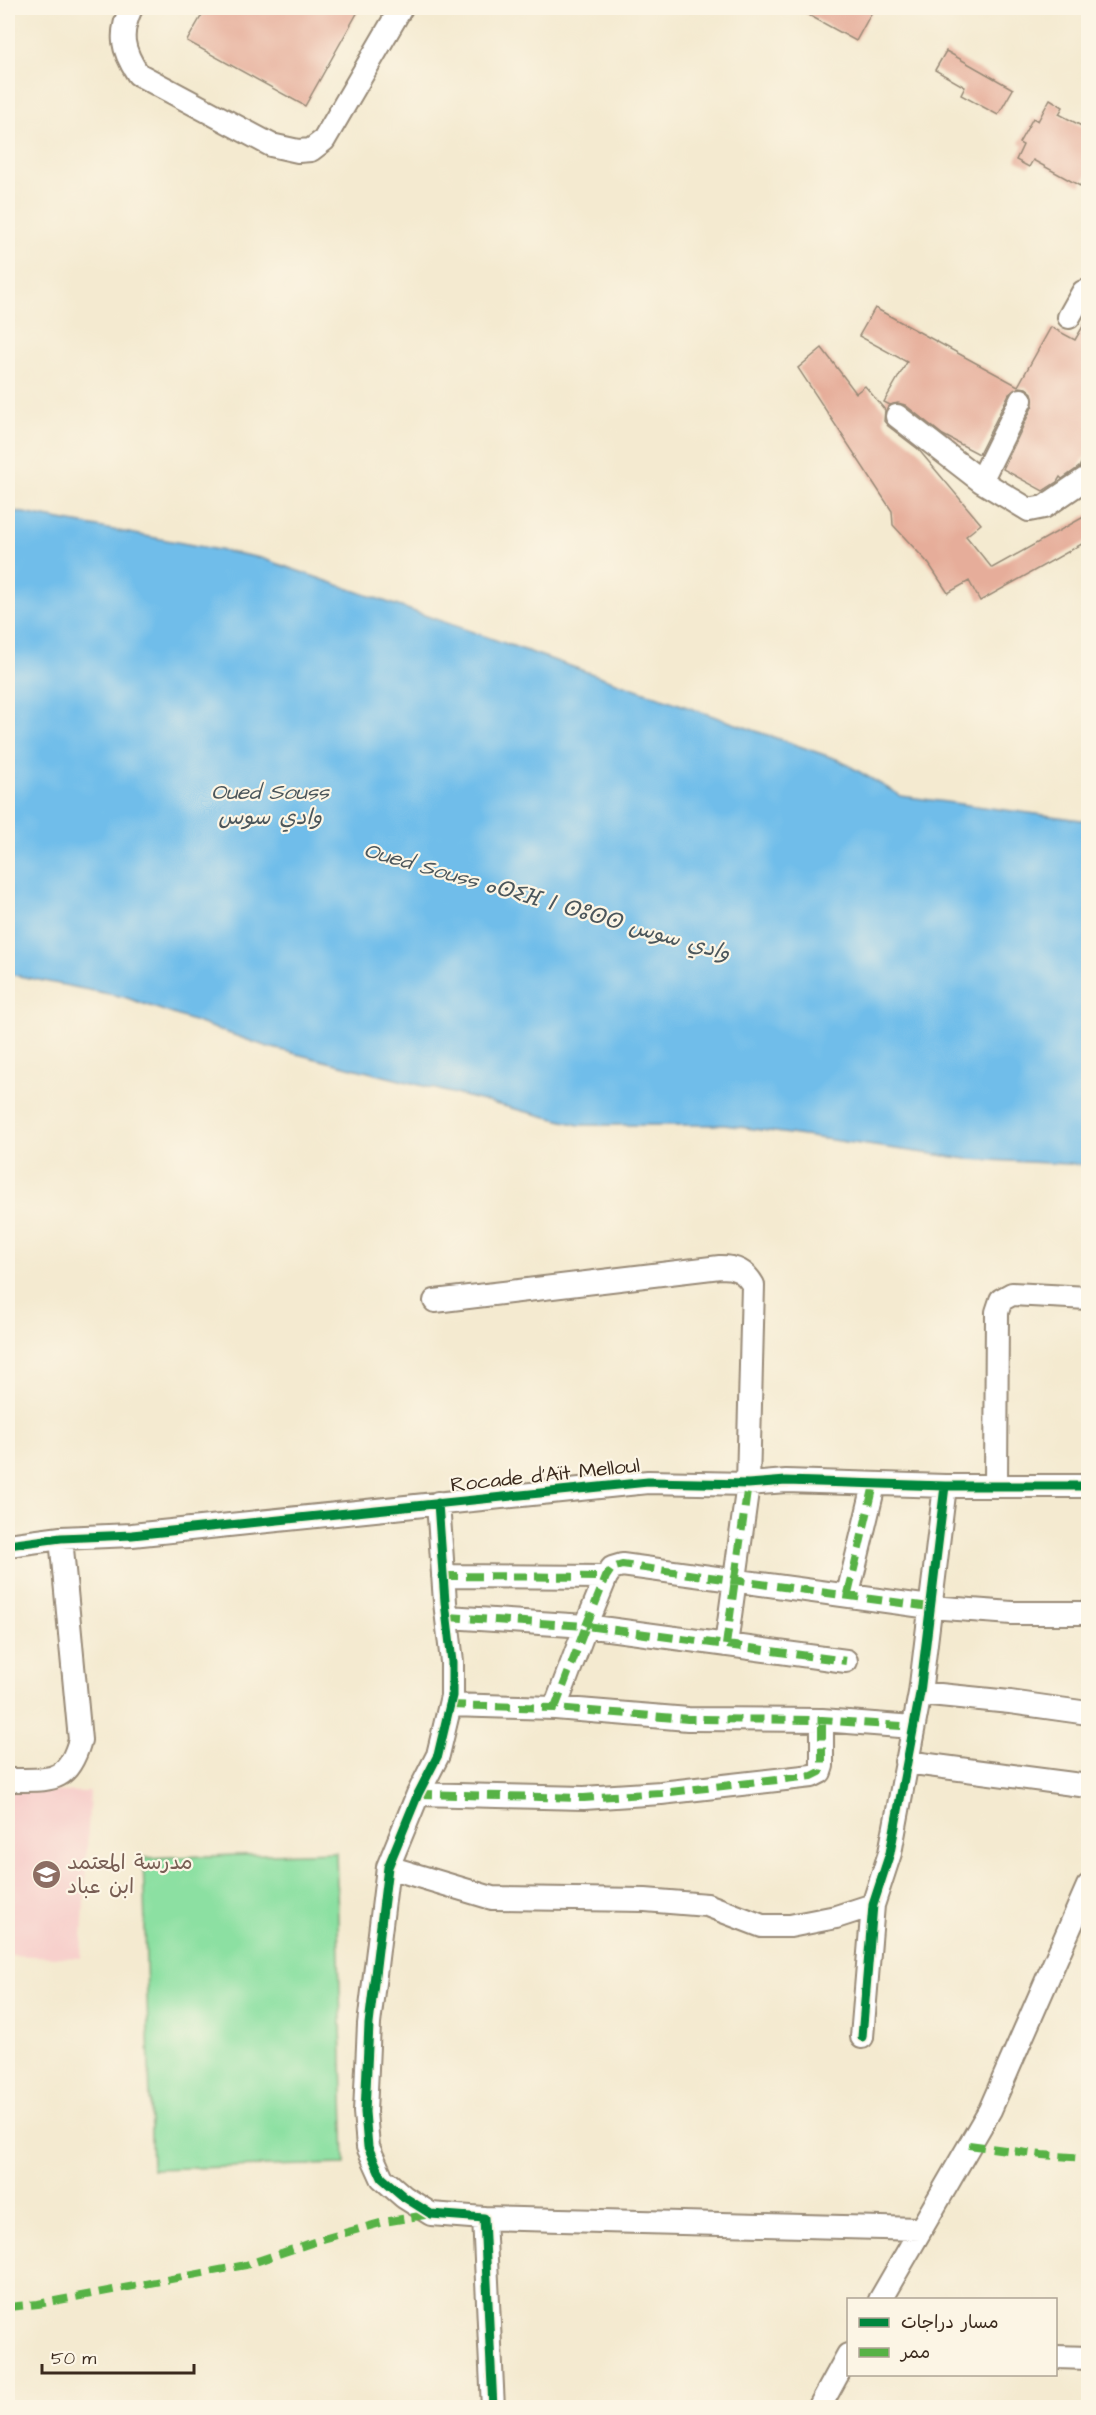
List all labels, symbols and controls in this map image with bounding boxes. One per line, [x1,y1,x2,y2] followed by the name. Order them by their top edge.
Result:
[211,777,330,833] water label: Oued Souss وادي سوس
[360,835,734,969] water label: Oued Souss ⴰⵙⵉⴼ ⵏ ⵙⵓⵙⵙ وادي سوس
[449,1451,641,1499] street label: Rocade d'Aït Melloul
[67,1848,193,1901] place label: مدرسة المعتمد ابن عباد
[30,1858,62,1890] school or university icon: مدرسة المعتمد ابن عباد
[847,2298,1057,2376] legend
[901,2310,999,2335] text: مسار دراجات
[42,2337,194,2375] scale bar
[899,2340,930,2365] text: ممر
[51,2346,96,2371] text: 50 m

